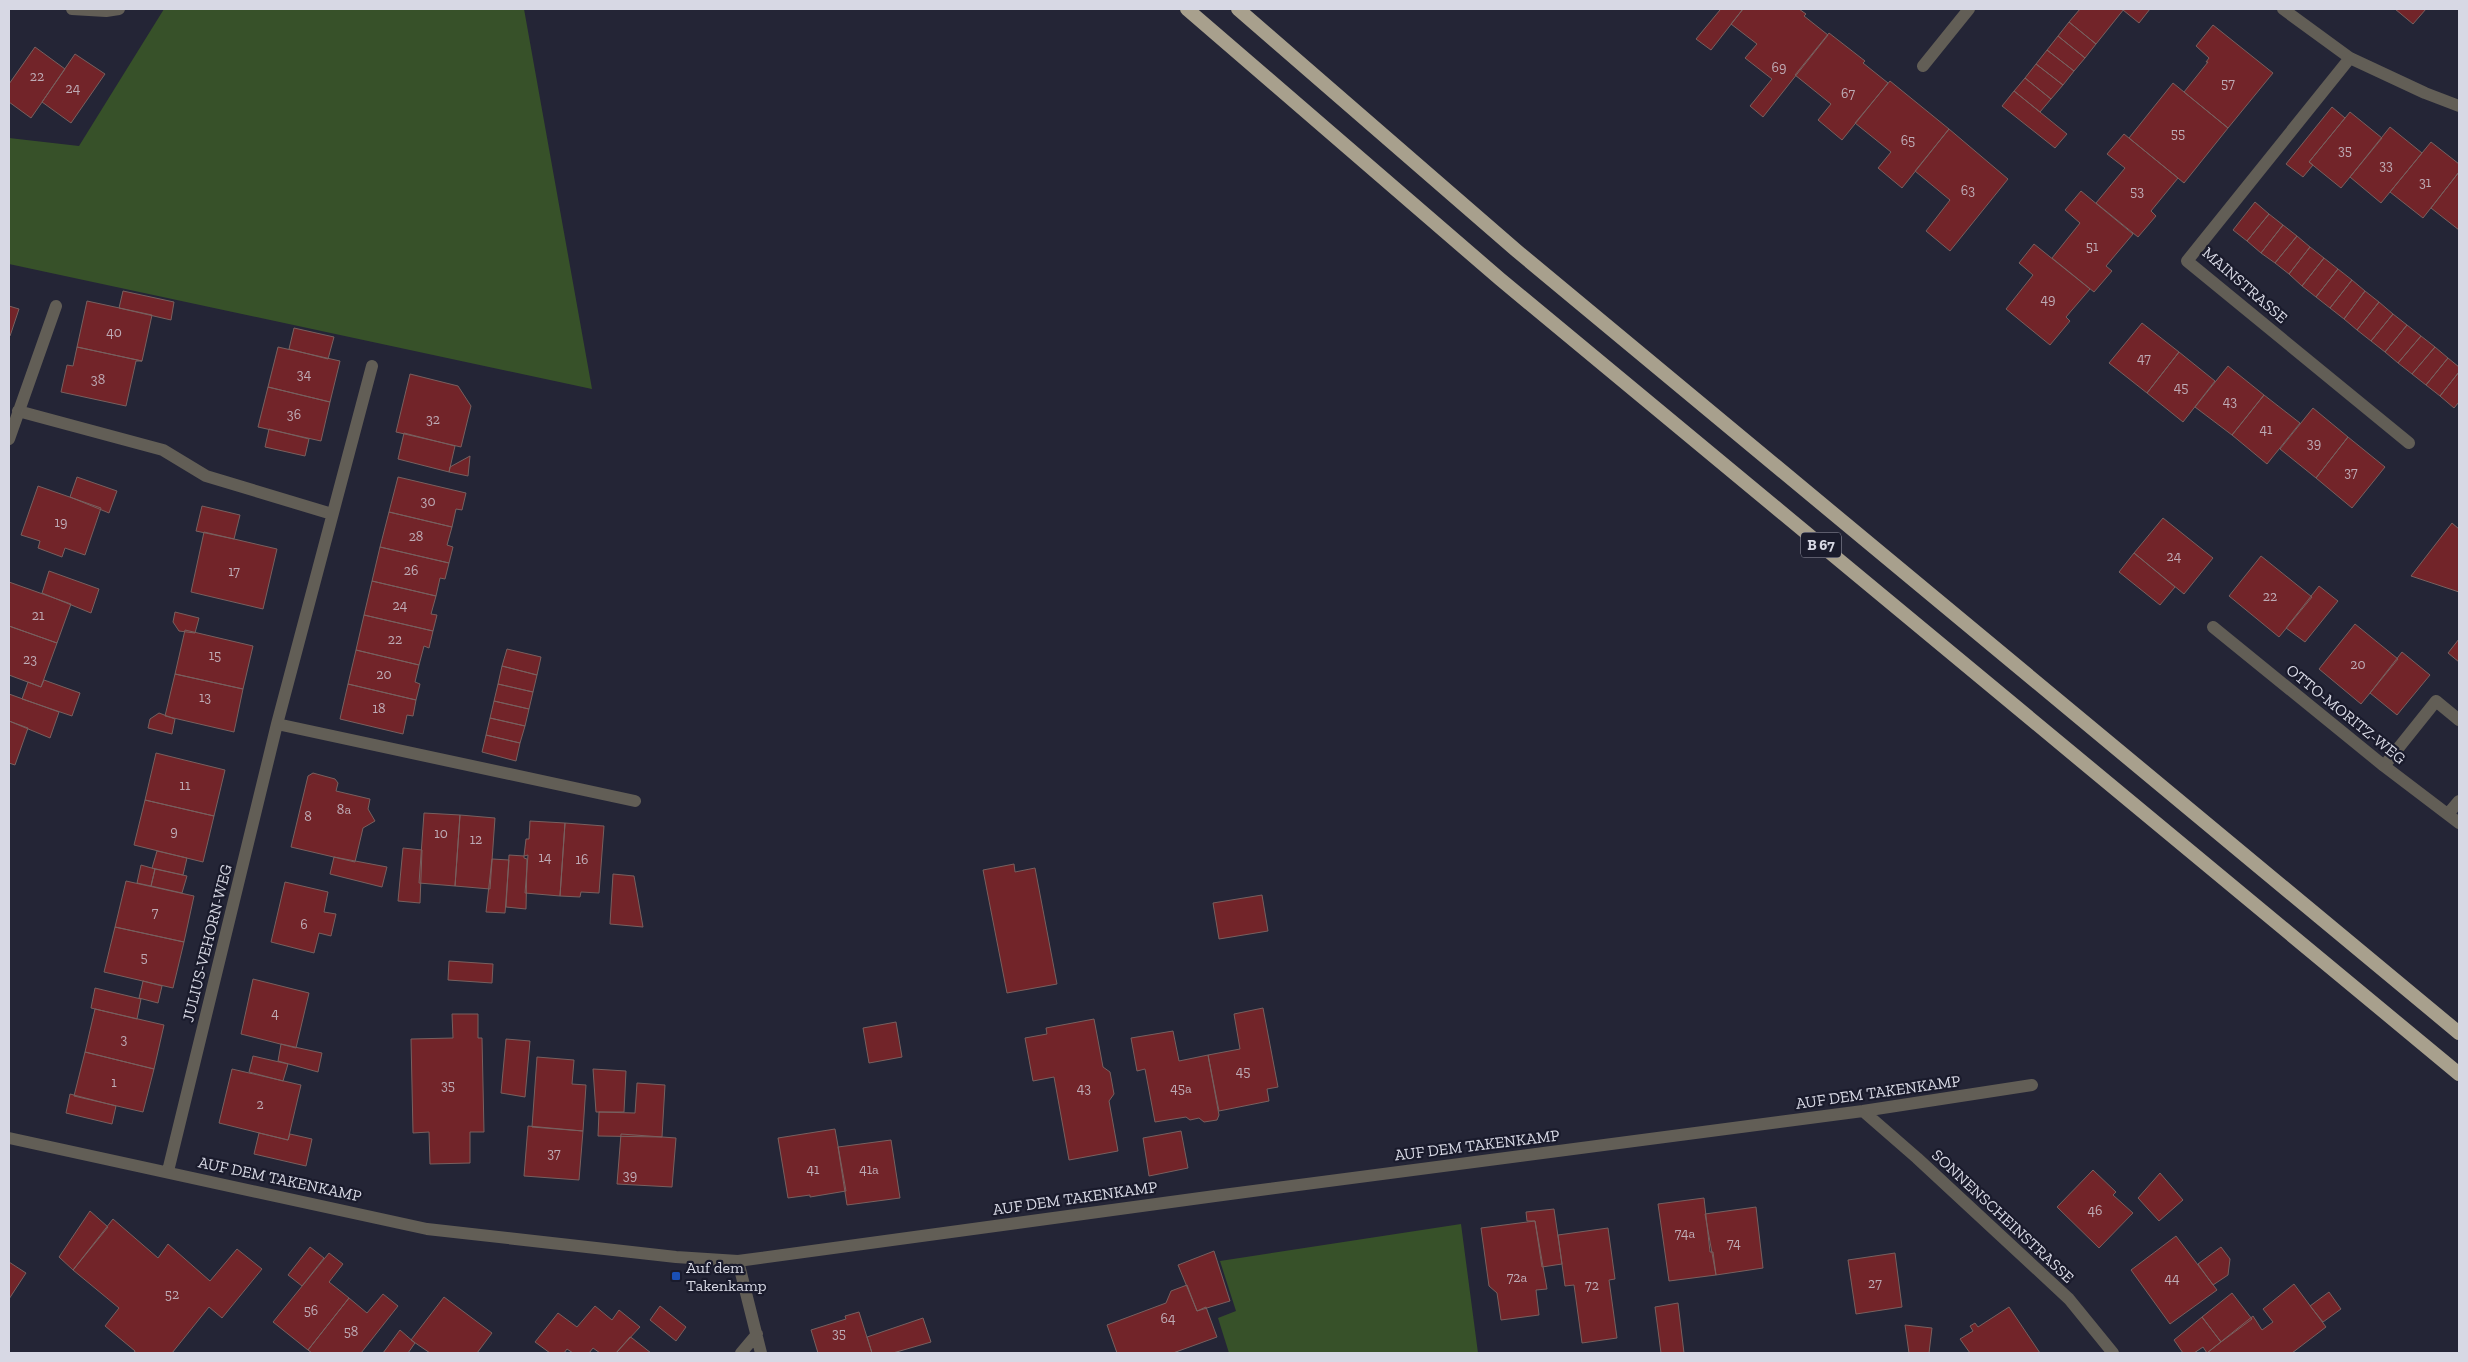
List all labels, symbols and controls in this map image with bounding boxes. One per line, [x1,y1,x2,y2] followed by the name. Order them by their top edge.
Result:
[1772,59,1786,76] house number: 69
[30,68,44,85] house number: 22
[2221,75,2235,92] house number: 57
[66,80,81,97] house number: 24
[1841,85,1855,102] house number: 67
[2171,125,2185,142] house number: 55
[1901,132,1915,149] house number: 65
[2338,142,2352,159] house number: 35
[2379,157,2393,174] house number: 33
[2419,174,2432,191] house number: 31
[1961,182,1975,199] house number: 63
[2130,183,2144,200] house number: 53
[2086,238,2099,255] house number: 51
[2199,243,2291,327] street label: MAINSTRASSE
[2041,291,2055,308] house number: 49
[106,324,122,341] house number: 40
[2137,350,2151,367] house number: 47
[297,366,312,383] house number: 34
[91,371,105,388] house number: 38
[2174,379,2188,396] house number: 45
[2223,393,2237,410] house number: 43
[287,406,301,423] house number: 36
[426,411,440,428] house number: 32
[2260,421,2273,438] house number: 41
[2307,435,2321,452] house number: 39
[2344,464,2358,481] house number: 37
[421,493,435,510] house number: 30
[55,514,67,531] house number: 19
[409,528,423,545] house number: 28
[1801,532,1841,558] road number: B 67
[2167,548,2182,565] house number: 24
[404,562,418,579] house number: 26
[228,563,240,580] house number: 17
[2263,588,2277,605] house number: 22
[393,597,408,614] house number: 24
[32,607,45,624] house number: 21
[388,631,402,648] house number: 22
[209,647,221,664] house number: 15
[23,651,37,668] house number: 23
[2350,656,2366,673] house number: 20
[2283,660,2409,768] street label: OTTO-MORITZ-WEG
[376,666,392,683] house number: 20
[199,689,211,706] house number: 13
[373,700,385,717] house number: 18
[180,777,191,794] house number: 11
[337,801,351,818] house number: 8a
[304,808,312,825] house number: 8
[170,823,178,840] house number: 9
[434,825,448,842] house number: 10
[470,831,482,848] house number: 12
[539,849,552,866] house number: 14
[576,851,588,868] house number: 16
[178,862,236,1024] street label: JULIUS-VEHORN-WEG
[152,904,159,921] house number: 7
[300,916,308,933] house number: 6
[140,949,148,966] house number: 5
[271,1005,279,1022] house number: 4
[121,1031,128,1048] house number: 3
[1236,1063,1250,1080] house number: 45
[1794,1071,1962,1113] street label: AUF DEM TAKENKAMP
[111,1074,117,1091] house number: 1
[441,1077,455,1094] house number: 35
[1077,1080,1091,1097] house number: 43
[1170,1080,1192,1097] house number: 45a
[256,1096,264,1113] house number: 2
[1393,1125,1561,1165] street label: AUF DEM TAKENKAMP
[547,1145,561,1162] house number: 37
[1928,1145,2078,1287] street label: SONNENSCHEINSTRASSE
[197,1152,363,1206] street label: AUF DEM TAKENKAMP
[807,1161,820,1178] house number: 41
[859,1161,879,1178] house number: 41a
[623,1167,637,1184] house number: 39
[991,1177,1159,1219] street label: AUF DEM TAKENKAMP
[2088,1202,2102,1219] house number: 46
[1675,1225,1696,1242] house number: 74a
[1727,1235,1741,1252] house number: 74
[686,1258,767,1295] place label: Auf dem Takenkamp
[1507,1269,1528,1286] house number: 72a
[670,1270,682,1282] marker: Auf dem Takenkamp
[2164,1270,2180,1287] house number: 44
[1868,1275,1882,1292] house number: 27
[1585,1277,1599,1294] house number: 72
[165,1286,179,1303] house number: 52
[304,1302,318,1319] house number: 56
[1161,1310,1176,1327] house number: 64
[344,1323,358,1340] house number: 58
[832,1325,846,1342] house number: 35

